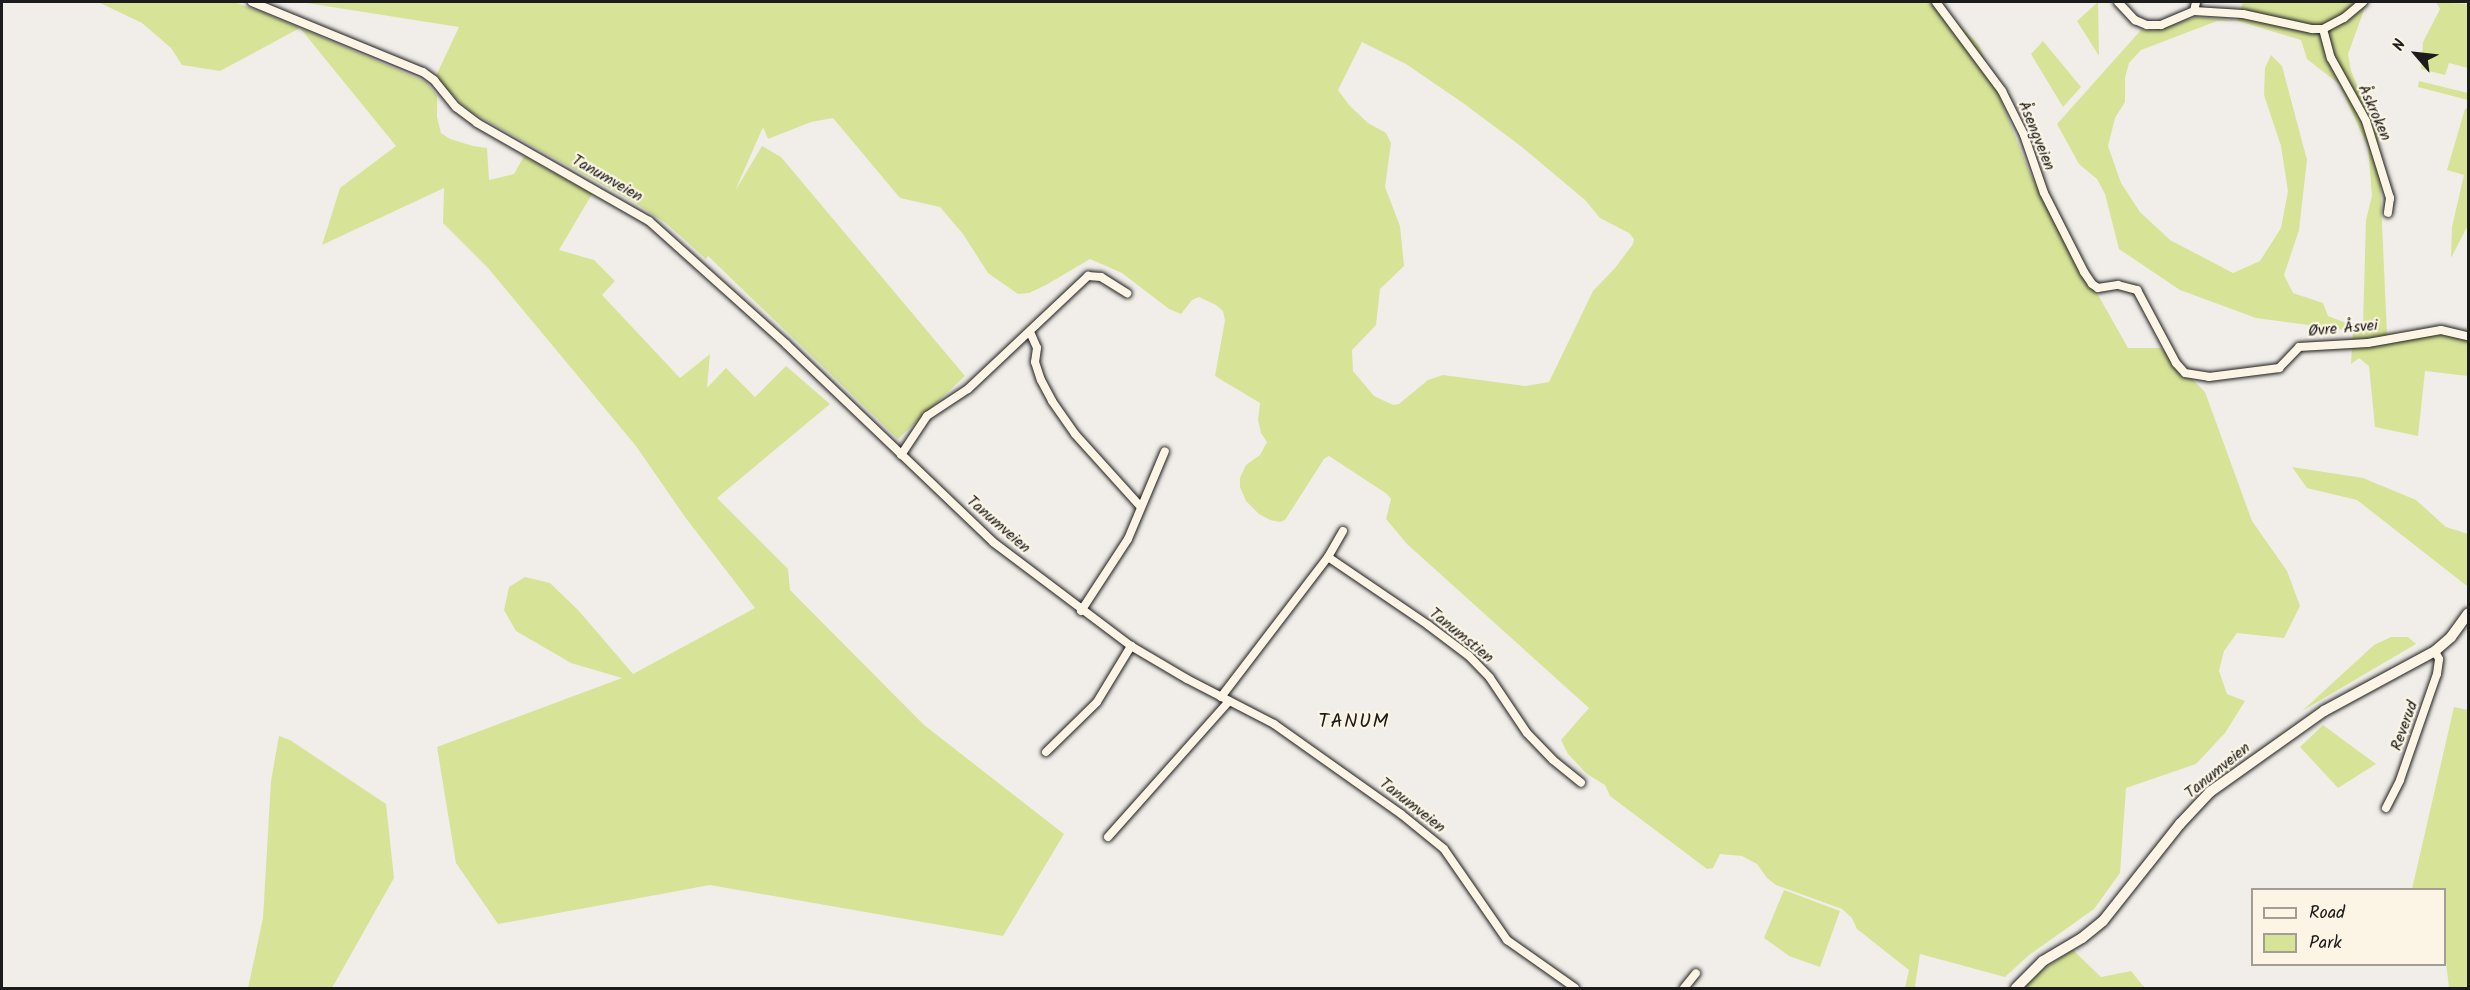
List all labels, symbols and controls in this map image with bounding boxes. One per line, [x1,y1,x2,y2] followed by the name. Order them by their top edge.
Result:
[2386,24,2446,84] north arrow
[2386,35,2413,56] text: N
[2353,82,2395,144] street label: Åskroken
[2013,98,2059,174] street label: Åsengveien
[568,151,646,207] street label: Tanumveien
[2307,316,2379,342] street label: Øvre Åsvei
[962,492,1034,558] street label: Tanumveien
[1425,604,1497,668] street label: Tanumstien
[2387,699,2423,753] street label: Reverud
[1318,710,1390,734] district label: TANUM
[2181,739,2255,803] street label: Tanumveien
[1375,774,1449,838] street label: Tanumveien
[2251,888,2446,966] legend
[2309,899,2345,928] text: Road
[2309,929,2342,958] text: Park

